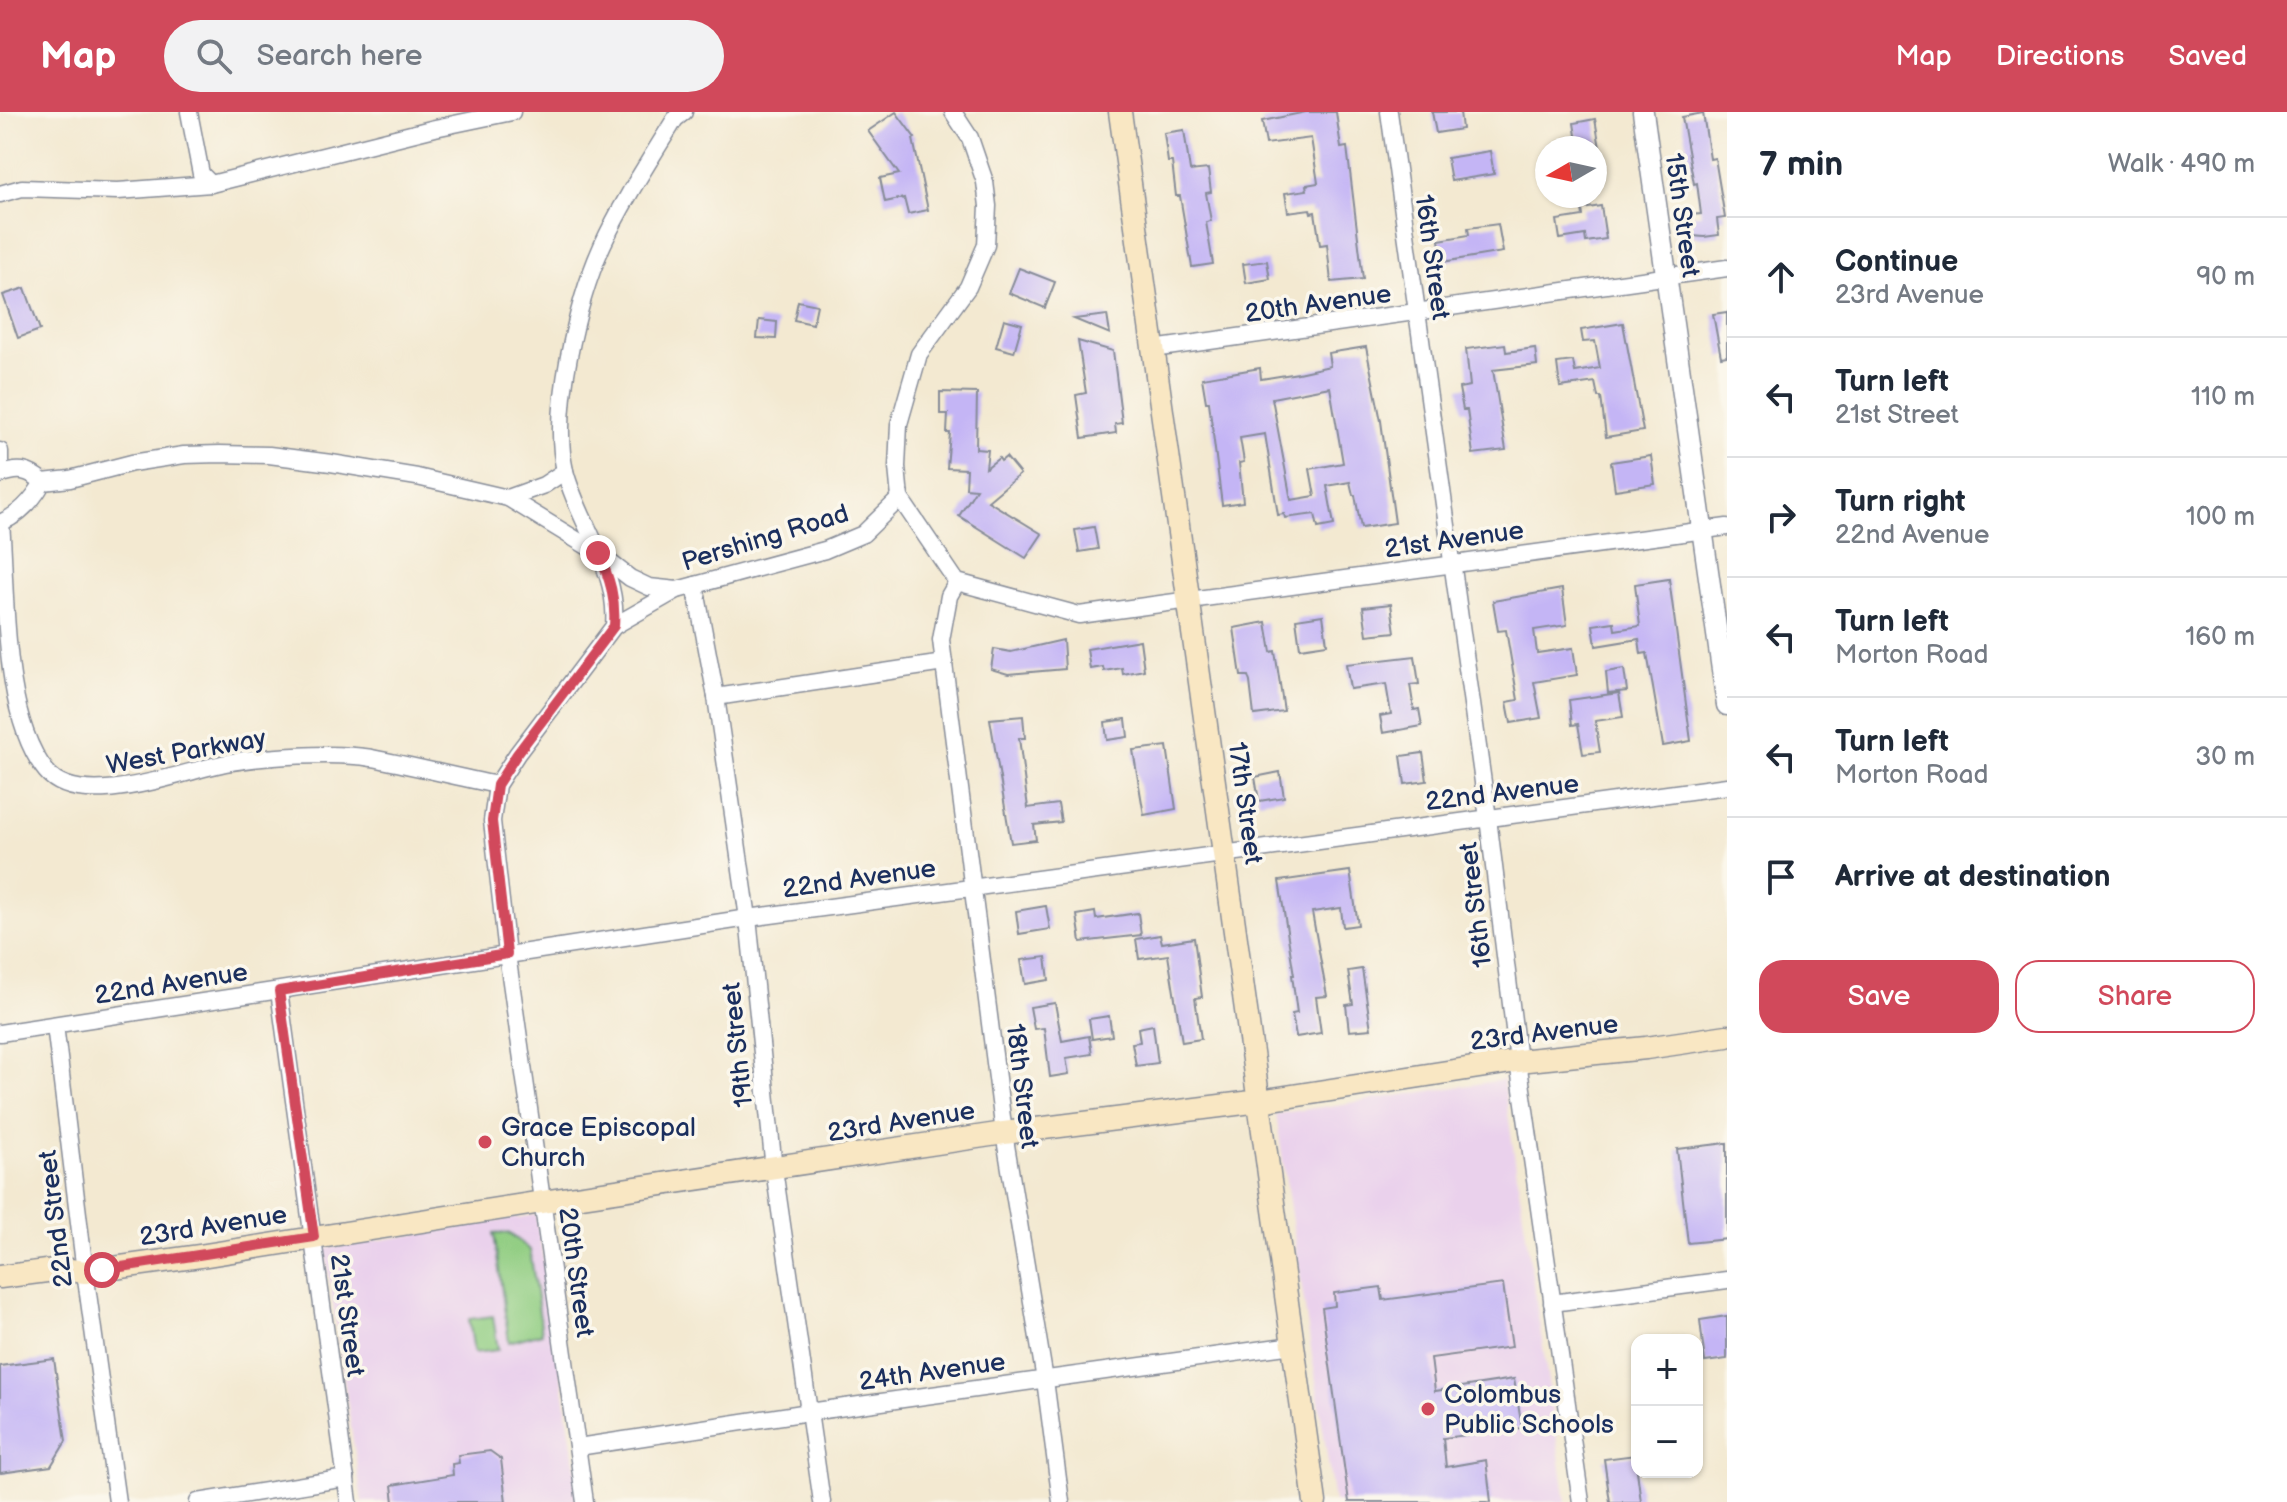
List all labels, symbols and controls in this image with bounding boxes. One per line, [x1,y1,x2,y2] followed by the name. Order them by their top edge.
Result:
[164,20,724,92] search box
[40,34,116,79] text: Map
[192,34,236,78] icon: search
[256,38,423,74] text: Search here
[1895,40,1952,73] text: Map
[1996,40,2124,73] text: Directions
[2168,40,2247,73] text: Saved
[1535,136,1607,208] north arrow
[1759,144,1843,185] text: 7 min
[2108,149,2255,180] text: Walk · 490 m
[1657,151,1706,279] street label: 15th Street
[1407,193,1456,322] street label: 16th Street
[1835,244,1958,280] text: Continue
[1759,255,1803,299] icon: ahead
[2196,262,2255,293] text: 90 m
[1243,279,1393,330] street label: 20th Avenue
[1835,280,1984,311] text: 23rd Avenue
[1835,364,1949,400] text: Turn left
[1759,375,1803,419] icon: left
[2191,382,2255,413] text: 110 m
[1835,400,1959,431] text: 21st Street
[1835,484,1966,520] text: Turn right
[1759,495,1803,539] icon: right
[678,498,853,579] street label: Pershing Road
[2186,502,2255,533] text: 100 m
[1383,515,1526,566] street label: 21st Avenue
[1835,520,1990,551] text: 22nd Avenue
[580,535,616,571] route end
[1835,604,1949,640] text: Turn left
[1759,615,1803,659] icon: left
[2185,622,2255,653] text: 160 m
[1835,640,1988,671] text: Morton Road
[104,723,269,782] street label: West Parkway
[1835,724,1949,760] text: Turn left
[1759,735,1803,779] icon: left
[1221,740,1268,866] street label: 17th Street
[2195,742,2255,773] text: 30 m
[1835,760,1988,791] text: Morton Road
[1424,769,1581,818] street label: 22nd Avenue
[1453,840,1500,969] street label: 16th Street
[781,853,938,906] street label: 22nd Avenue
[1759,855,1803,899] icon: arrive
[1835,859,2111,895] text: Arrive at destination
[92,957,250,1012] street label: 22nd Avenue
[1759,960,1999,1033] button: Save
[2015,960,2255,1033] button: Share
[717,981,760,1109] street label: 19th Street
[1468,1009,1620,1058] street label: 23rd Avenue
[998,1022,1045,1150] street label: 18th Street
[825,1096,977,1149] street label: 23rd Avenue
[501,1113,696,1174] place label: Grace Episcopal Church
[476,1133,494,1151] marker: Grace Episcopal Church
[33,1148,80,1289] street label: 22nd Street
[137,1200,289,1253] street label: 23rd Avenue
[551,1205,600,1339] street label: 20th Street
[84,1252,120,1288] route start
[323,1252,370,1379] street label: 21st Street
[1631,1334,1703,1478] map controls
[1631,1334,1703,1406] button: +
[857,1347,1007,1398] street label: 24th Avenue
[1444,1380,1614,1441] place label: Colombus Public Schools
[1419,1400,1437,1418] marker: Colombus Public Schools
[1631,1406,1703,1478] button: −

